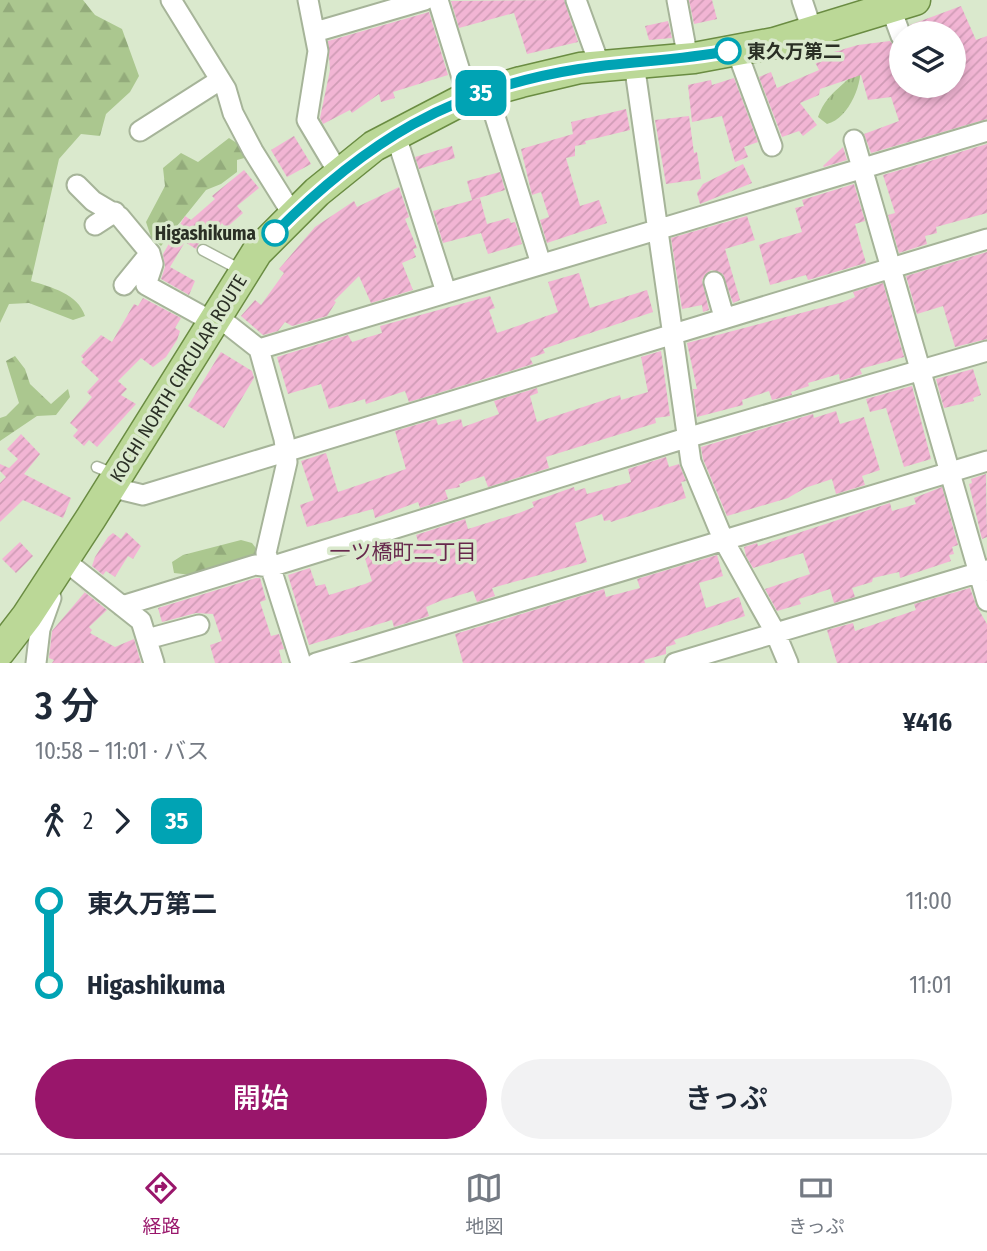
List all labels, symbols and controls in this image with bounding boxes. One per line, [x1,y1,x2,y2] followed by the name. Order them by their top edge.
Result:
[889,21,966,98] map controls
[889,21,966,98] button: layers
[715,38,741,64] marker: 東久万第二
[747,40,842,63] place label: 東久万第二
[449,70,512,116] line badge: 35
[469,79,493,107] text: 35
[262,220,288,246] marker: Higashikuma
[155,222,256,245] place label: Higashikuma
[105,270,252,486] street label: KOCHI NORTH CIRCULAR ROUTE
[330,539,477,565] district label: 一ツ橋町二丁目
[35,683,99,729] text: 3 分
[903,707,952,738] text: ¥416
[35,737,209,765] text: 10:58 – 11:01 · バス
[35,802,73,840] icon: walk
[103,802,141,840] icon: forward
[83,807,93,835] text: 2
[165,807,188,835] text: 35
[906,887,952,915] text: 11:00
[87,889,217,920] text: 東久万第二
[87,970,226,1001] text: Higashikuma
[909,971,952,999] text: 11:01
[35,1059,487,1139] button: 開始
[501,1059,952,1139] button: きっぷ
[142,1169,180,1238] tab: 経路
[465,1169,503,1238] tab: 地図
[788,1169,845,1238] tab: きっぷ

